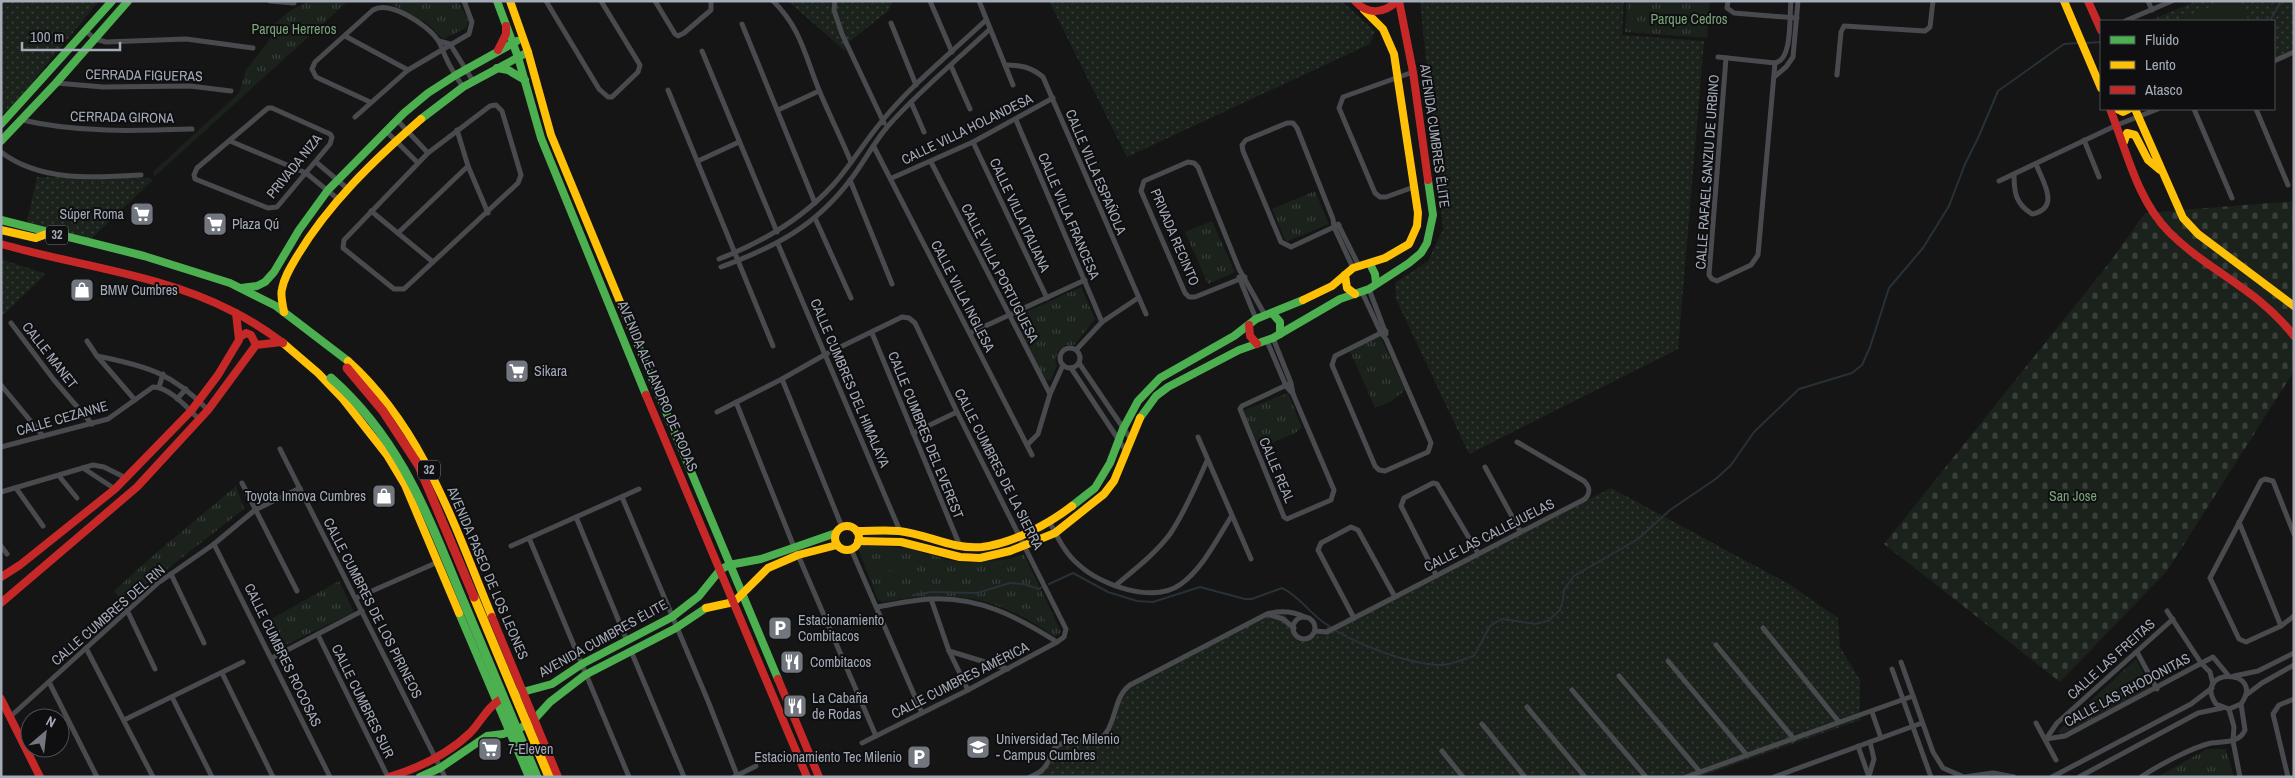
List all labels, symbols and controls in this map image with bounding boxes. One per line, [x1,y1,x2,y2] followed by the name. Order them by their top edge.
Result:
[1650,10,1728,28] park label: Parque Cedros
[22,20,120,52] scale bar
[252,20,337,38] park label: Parque Herreros
[2100,20,2275,110] legend
[30,26,64,47] text: 100 m
[2145,29,2179,50] text: Fluido
[2145,54,2176,75] text: Lento
[1416,62,1454,209] street label: AVENIDA CUMBRES ÉLITE
[85,65,203,85] street label: CERRADA FIGUERAS
[1691,74,1723,270] street label: CALLE RAFAEL SANZIU DE URBINO
[2144,79,2183,100] text: Atasco
[898,89,1036,169] street label: CALLE VILLA HOLANDESA
[70,107,174,127] street label: CERRADA GIRONA
[1061,107,1131,238] street label: CALLE VILLA ESPAÑOLA
[262,130,326,202] street label: PRIVADA NIZA
[1034,150,1104,282] street label: CALLE VILLA FRANCESA
[986,155,1054,275] street label: CALLE VILLA ITALIANA
[1146,186,1204,288] street label: PRIVADA RECINTO
[957,200,1043,346] street label: CALLE VILLA PORTUGUESA
[129,201,155,227] supermarket icon: Súper Roma
[60,205,125,223] place label: Súper Roma
[202,211,228,237] supermarket icon: Plaza Qú
[232,215,279,233] place label: Plaza Qú
[46,226,68,244] road number: 32
[927,237,999,355] street label: CALLE VILLA INGLESA
[69,277,95,303] shop icon: BMW Cumbres
[100,281,178,299] place label: BMW Cumbres
[806,296,894,470] street label: CALLE CUMBRES DEL HIMALAYA
[613,297,702,474] street label: AVENIDA ALEJANDRO DE RODAS
[18,318,82,392] street label: CALLE MANET
[884,349,968,521] street label: CALLE CUMBRES DEL EVEREST
[504,358,530,384] supermarket icon: Sikara
[534,362,568,380] place label: Sikara
[950,385,1048,553] street label: CALLE CUMBRES DE LA SIERRA
[14,396,110,440] street label: CALLE CEZANNE
[1255,434,1299,506] street label: CALLE REAL
[418,460,440,480] road number: 32
[371,483,397,509] shop icon: Toyota Innova Cumbres
[443,483,533,662] street label: AVENIDA PASEO DE LOS LEONES
[245,487,366,505] place label: Toyota Innova Cumbres
[2049,487,2097,505] park label: San Jose
[1421,494,1558,576] street label: CALLE LAS CALLEJUELAS
[320,515,427,702] street label: CALLE CUMBRES DE LOS PIRINEOS
[47,561,169,669] street label: CALLE CUMBRES DEL RIN
[240,580,326,730] street label: CALLE CUMBRES ROCOSAS
[535,595,671,681] street label: AVENIDA CUMBRES ÉLITE
[798,611,884,645] place label: Estacionamiento Combitacos
[767,615,793,641] parking icon: Estacionamiento Combitacos
[2063,615,2159,703] street label: CALLE LAS FREITAS
[888,637,1032,722] street label: CALLE CUMBRES AMÉRICA
[328,641,398,761] street label: CALLE CUMBRES SUR
[779,649,805,675] restaurant icon: Combitacos
[2061,649,2193,731] street label: CALLE LAS RHODONITAS
[810,653,872,671] place label: Combitacos
[812,689,869,723] place label: La Cabaña de Rodas
[782,693,808,719] restaurant icon: La Cabaña de Rodas
[20,708,70,758] north arrow
[43,712,59,731] text: N
[996,730,1120,764] place label: Universidad Tec Milenio - Campus Cumbres
[965,734,991,760] school or university icon: Universidad Tec Milenio - Campus Cumbres
[477,736,503,762] supermarket icon: 7-Eleven
[508,740,553,758] place label: 7-Eleven
[906,744,932,770] parking icon: Estacionamiento Tec Milenio
[754,748,902,766] place label: Estacionamiento Tec Milenio

